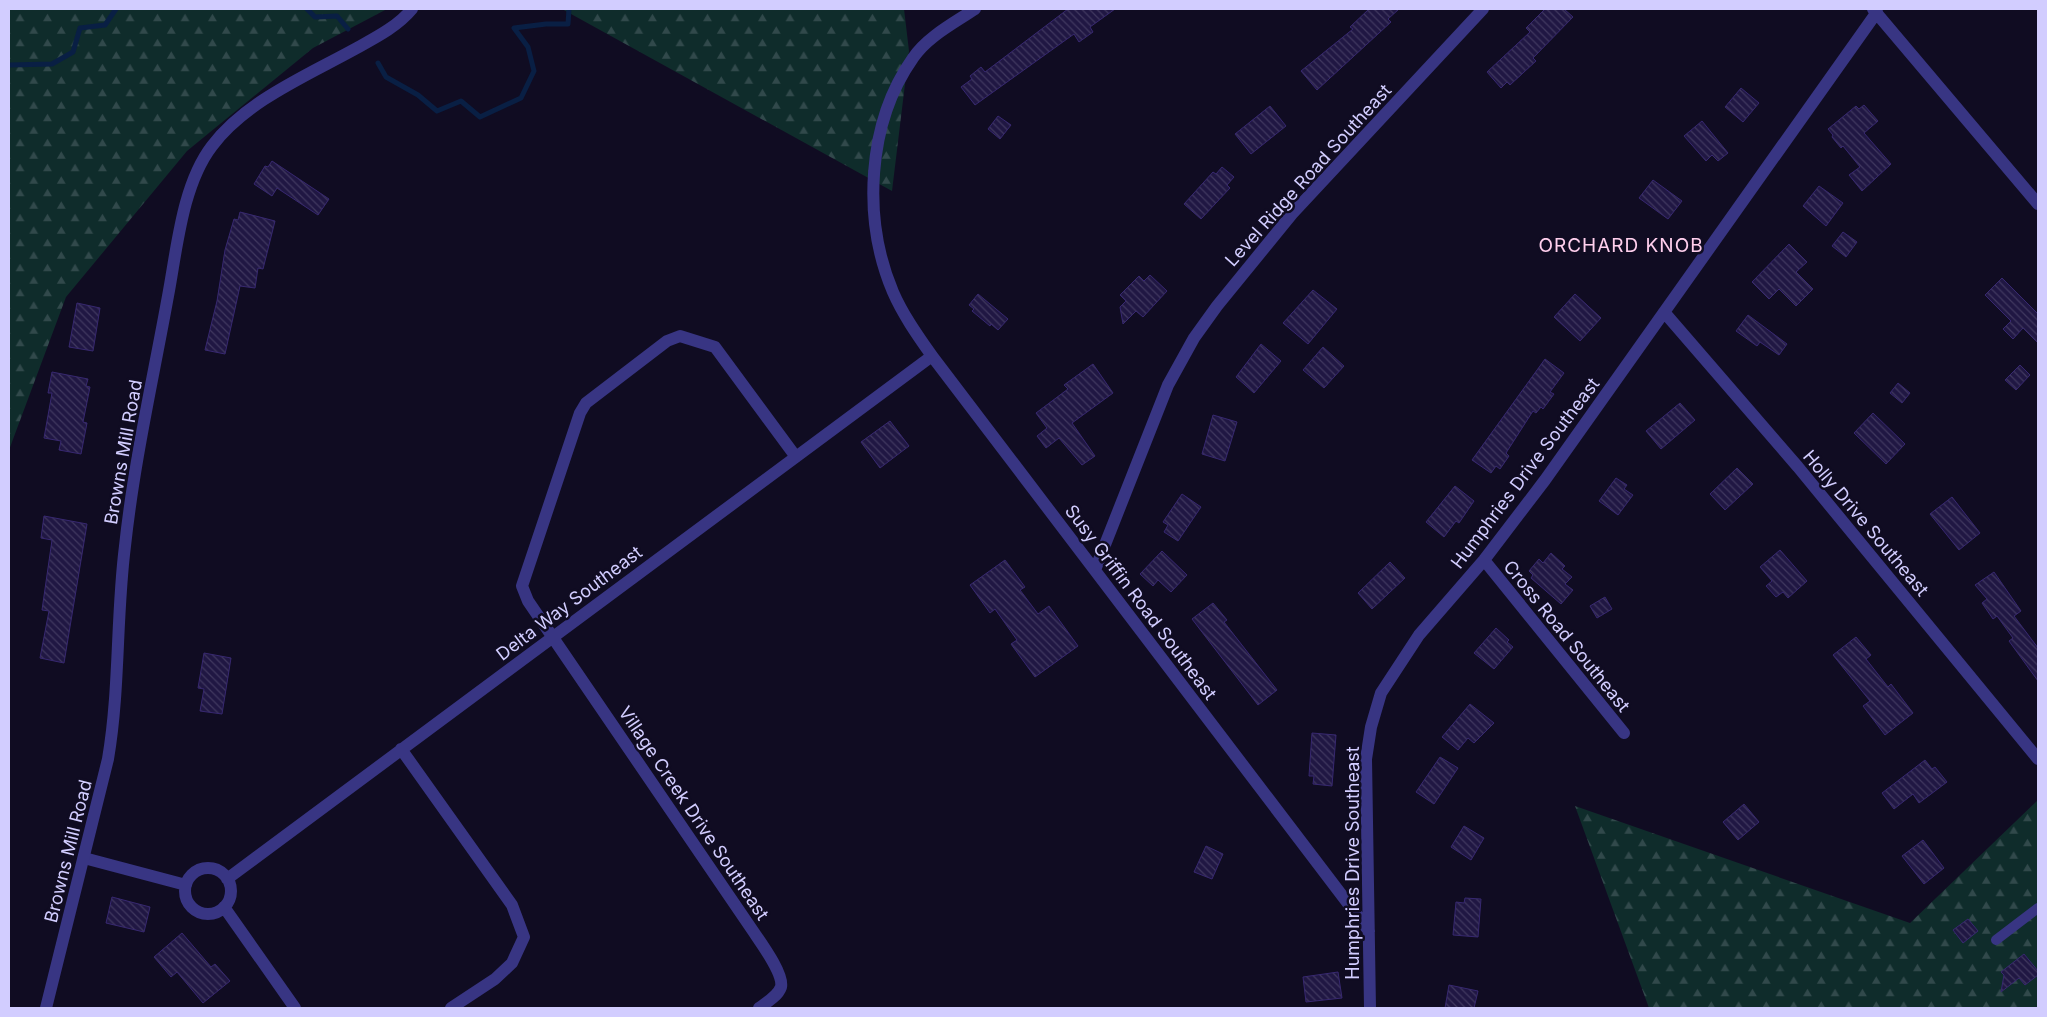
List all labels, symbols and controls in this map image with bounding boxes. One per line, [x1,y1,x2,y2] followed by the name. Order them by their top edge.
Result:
[1221,80,1395,270] street label: Level Ridge Road Southeast
[1538,234,1704,257] district label: ORCHARD KNOB
[1446,373,1604,572] street label: Humphries Drive Southeast
[100,378,146,526] street label: Browns Mill Road
[1799,446,1933,600] street label: Holly Drive Southeast
[1061,500,1221,704] street label: Susy Griffin Road Southeast
[492,541,646,665] street label: Delta Way Southeast
[1499,556,1635,716] street label: Cross Road Southeast
[615,702,774,924] street label: Village Creek Drive Southeast
[1342,746,1363,980] street label: Humphries Drive Southeast
[40,777,96,925] street label: Browns Mill Road

